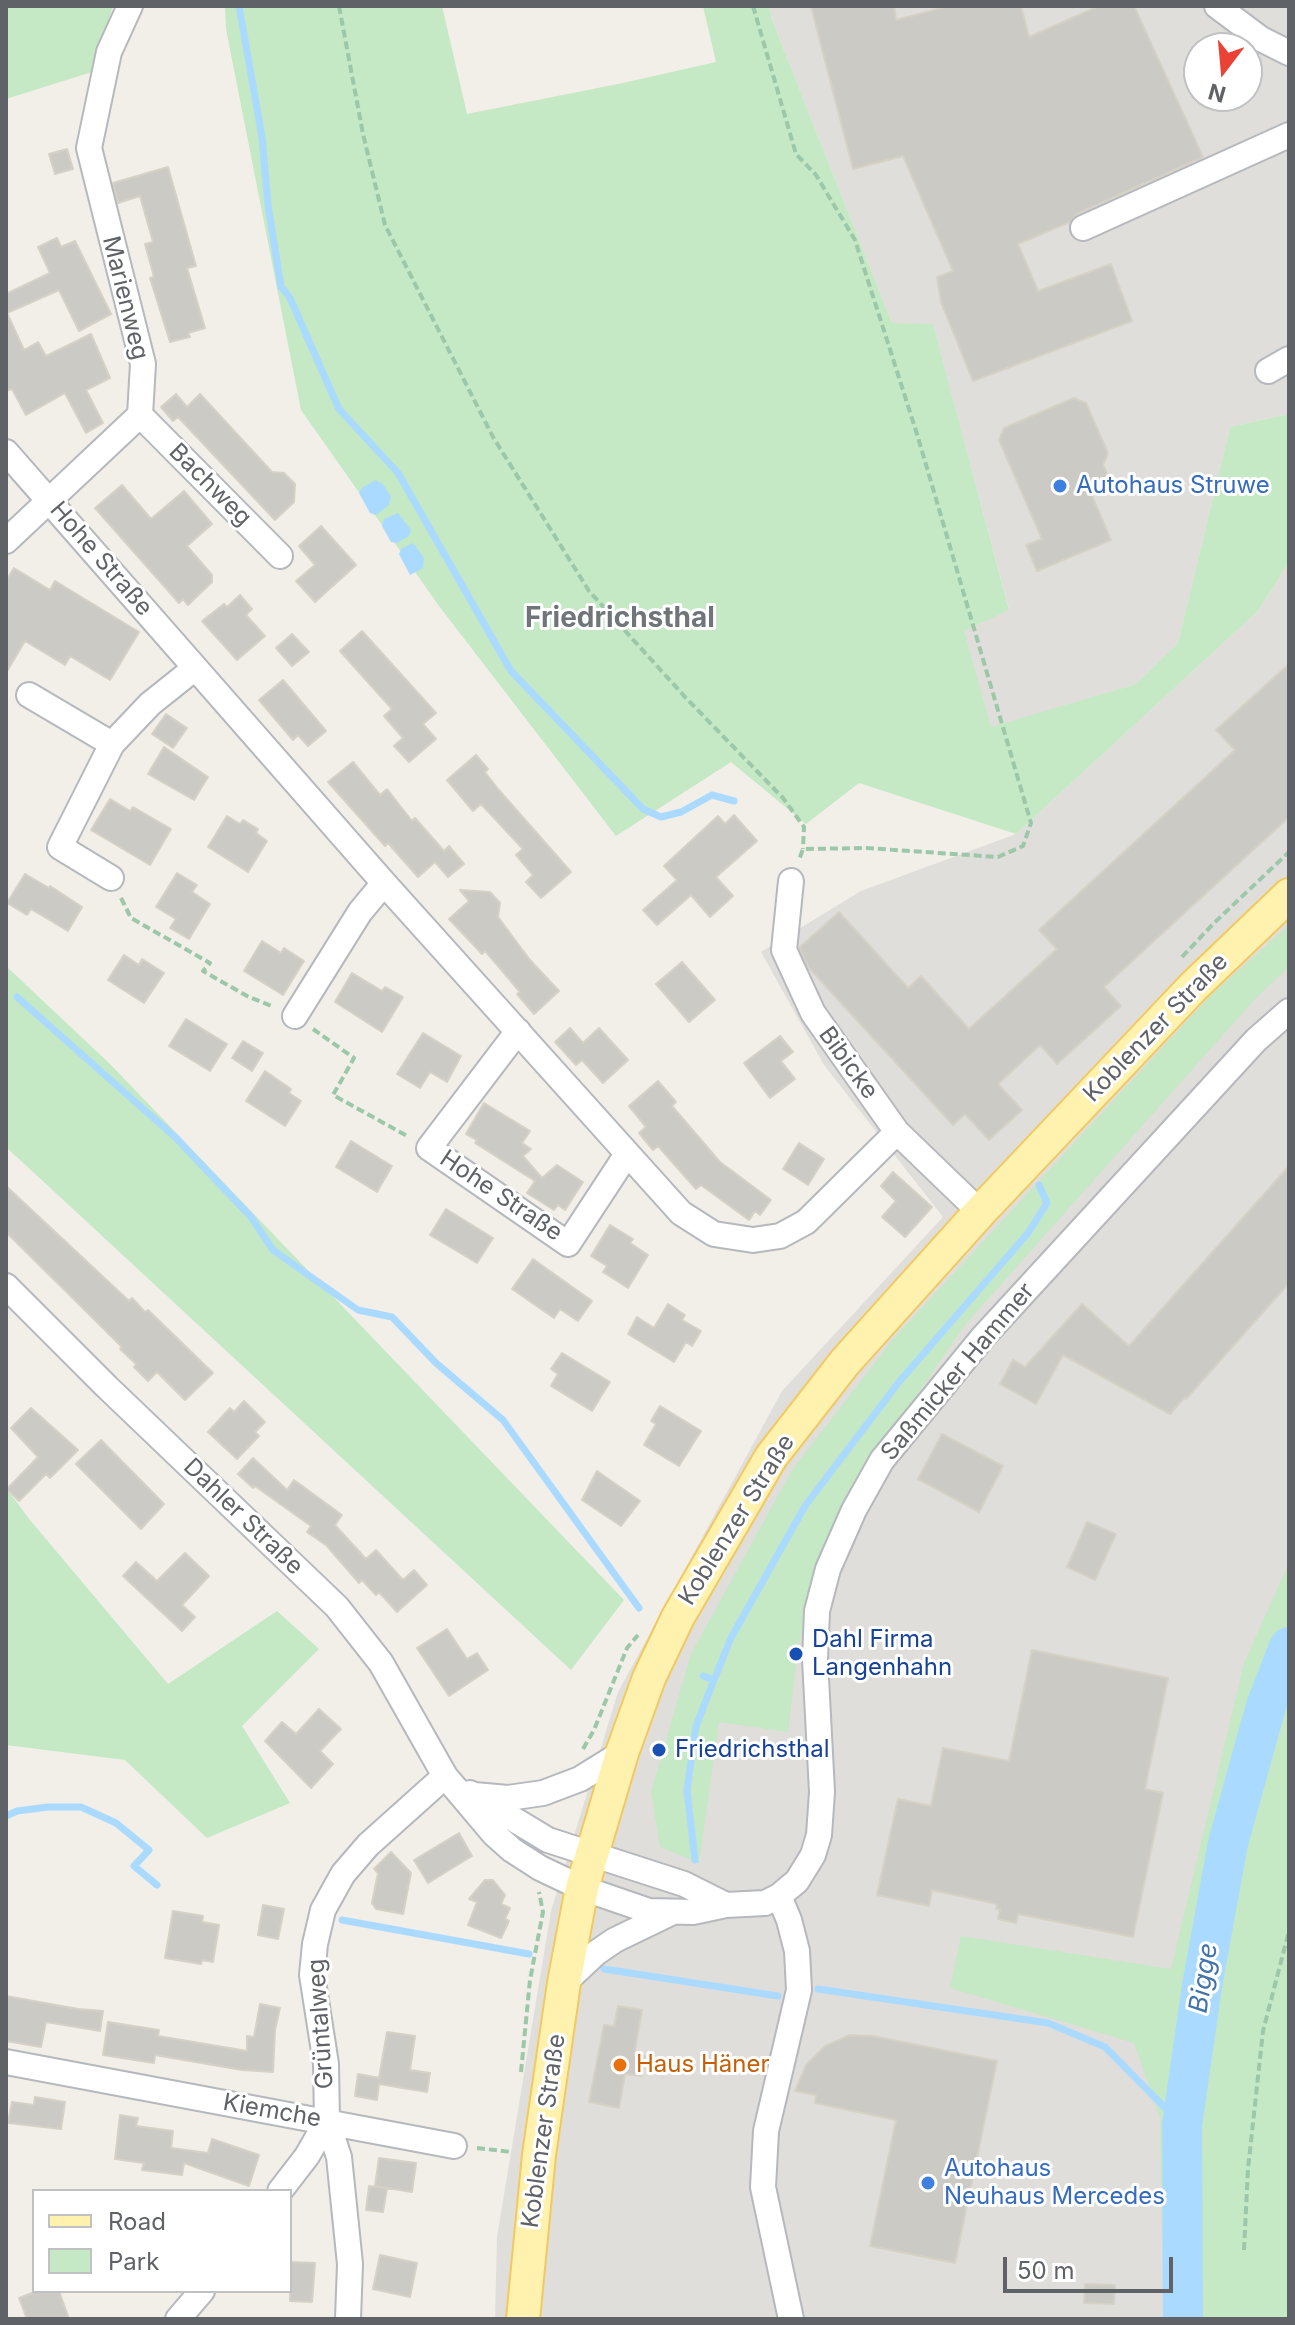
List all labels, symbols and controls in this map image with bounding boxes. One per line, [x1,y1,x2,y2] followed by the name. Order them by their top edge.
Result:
[1183,32,1263,112] north arrow
[1205,78,1229,108] text: N
[96,233,154,363] street label: Marienweg
[163,438,257,532] street label: Bachweg
[1076,472,1270,500] place label: Autohaus Struwe
[1051,477,1069,495] marker: Autohaus Struwe
[44,496,158,622] street label: Hohe Straße
[525,602,715,636] district label: Friedrichsthal
[1078,948,1234,1108] street label: Koblenzer Straße
[812,1021,884,1105] street label: Bibicke
[434,1144,568,1248] street label: Hohe Straße
[875,1277,1041,1467] street label: Saßmicker Hammer
[673,1429,801,1611] street label: Koblenzer Straße
[177,1453,309,1581] street label: Dahler Straße
[812,1626,952,1682] place label: Dahl Firma Langenhahn
[787,1645,805,1663] marker: Dahl Firma Langenhahn
[675,1736,830,1764] place label: Friedrichsthal
[650,1741,668,1759] marker: Friedrichsthal
[1183,1941,1225,2015] water label: Bigge
[302,1958,340,2090] street label: Grüntalweg
[516,2032,572,2230] street label: Koblenzer Straße
[636,2051,769,2079] place label: Haus Häner
[611,2056,629,2074] marker: Haus Häner
[221,2088,323,2134] street label: Kiemche
[944,2155,1165,2211] place label: Autohaus Neuhaus Mercedes
[919,2174,937,2192] marker: Autohaus Neuhaus Mercedes
[32,2189,292,2293] legend
[108,2207,166,2236] text: Road
[1007,2241,1177,2291] scale bar
[108,2247,159,2276] text: Park
[1017,2256,1075,2285] text: 50 m

